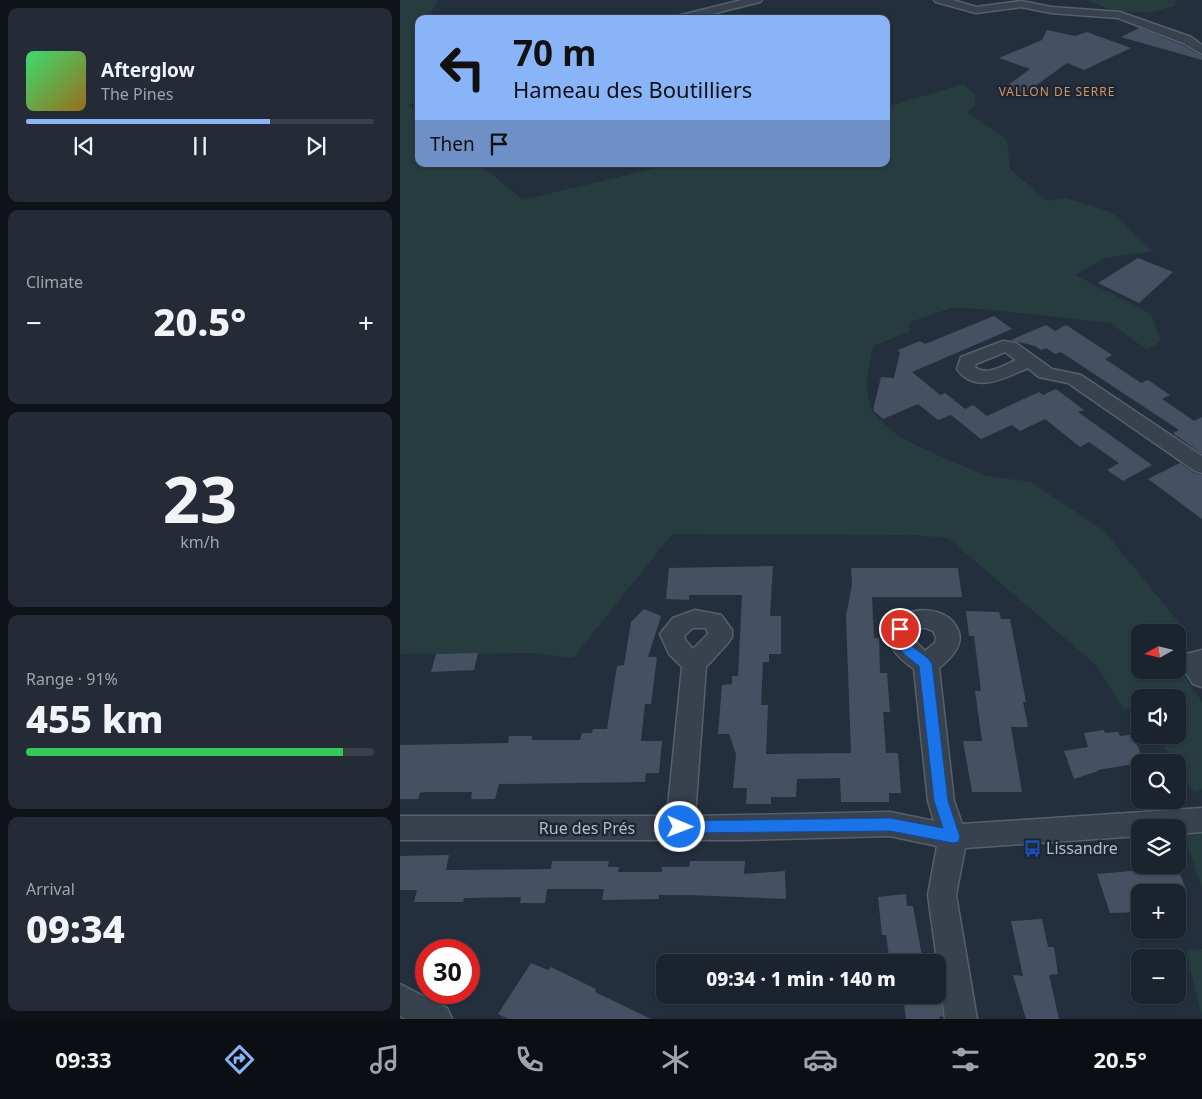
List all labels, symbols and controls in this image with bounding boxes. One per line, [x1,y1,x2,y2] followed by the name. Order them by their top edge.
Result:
[513,29,596,76] text: 70 m
[430,35,495,100] icon: left
[101,57,195,83] text: Afterglow
[513,74,752,104] text: Hameau des Boutilliers
[101,83,173,105] text: The Pines
[999,83,1115,100] district label: VALLON DE SERRE
[485,130,513,158] icon: arrive
[430,131,475,157] text: Then
[70,132,98,160] icon: previous
[186,132,214,160] icon: pause
[302,132,330,160] icon: next
[26,271,83,293] text: Climate
[154,295,246,347] text: 20.5°
[26,303,42,341] text: −
[358,303,374,341] text: +
[163,454,237,542] text: 23
[180,531,220,553] text: km/h
[879,608,921,650] pin
[886,615,914,643] icon: arrive
[1131,624,1186,679] north arrow
[1131,624,1186,1004] map controls
[26,668,118,690] text: Range · 91%
[1131,689,1186,744] button: sound
[26,692,164,744] text: 455 km
[1131,754,1186,809] button: search
[653,800,705,852] position arrow
[539,817,635,839] street label: Rue des Prés
[1131,819,1186,874] button: layers
[1046,837,1118,859] place label: Lissandre
[1022,838,1042,858] bus stop icon: Lissandre
[26,878,75,900] text: Arrival
[1131,884,1186,939] button: +
[26,902,125,954] text: 09:34
[415,939,480,1004] speed limit sign: 30
[1131,949,1186,1004] button: −
[706,966,896,992] text: 09:34 · 1 min · 140 m
[222,1042,257,1077] icon: directions
[367,1042,402,1077] icon: music
[512,1042,547,1077] icon: phone
[658,1042,693,1077] icon: climate
[803,1042,838,1077] icon: car
[948,1042,983,1077] icon: filters
[55,1044,112,1074] text: 09:33
[1094,1044,1147,1074] text: 20.5°

